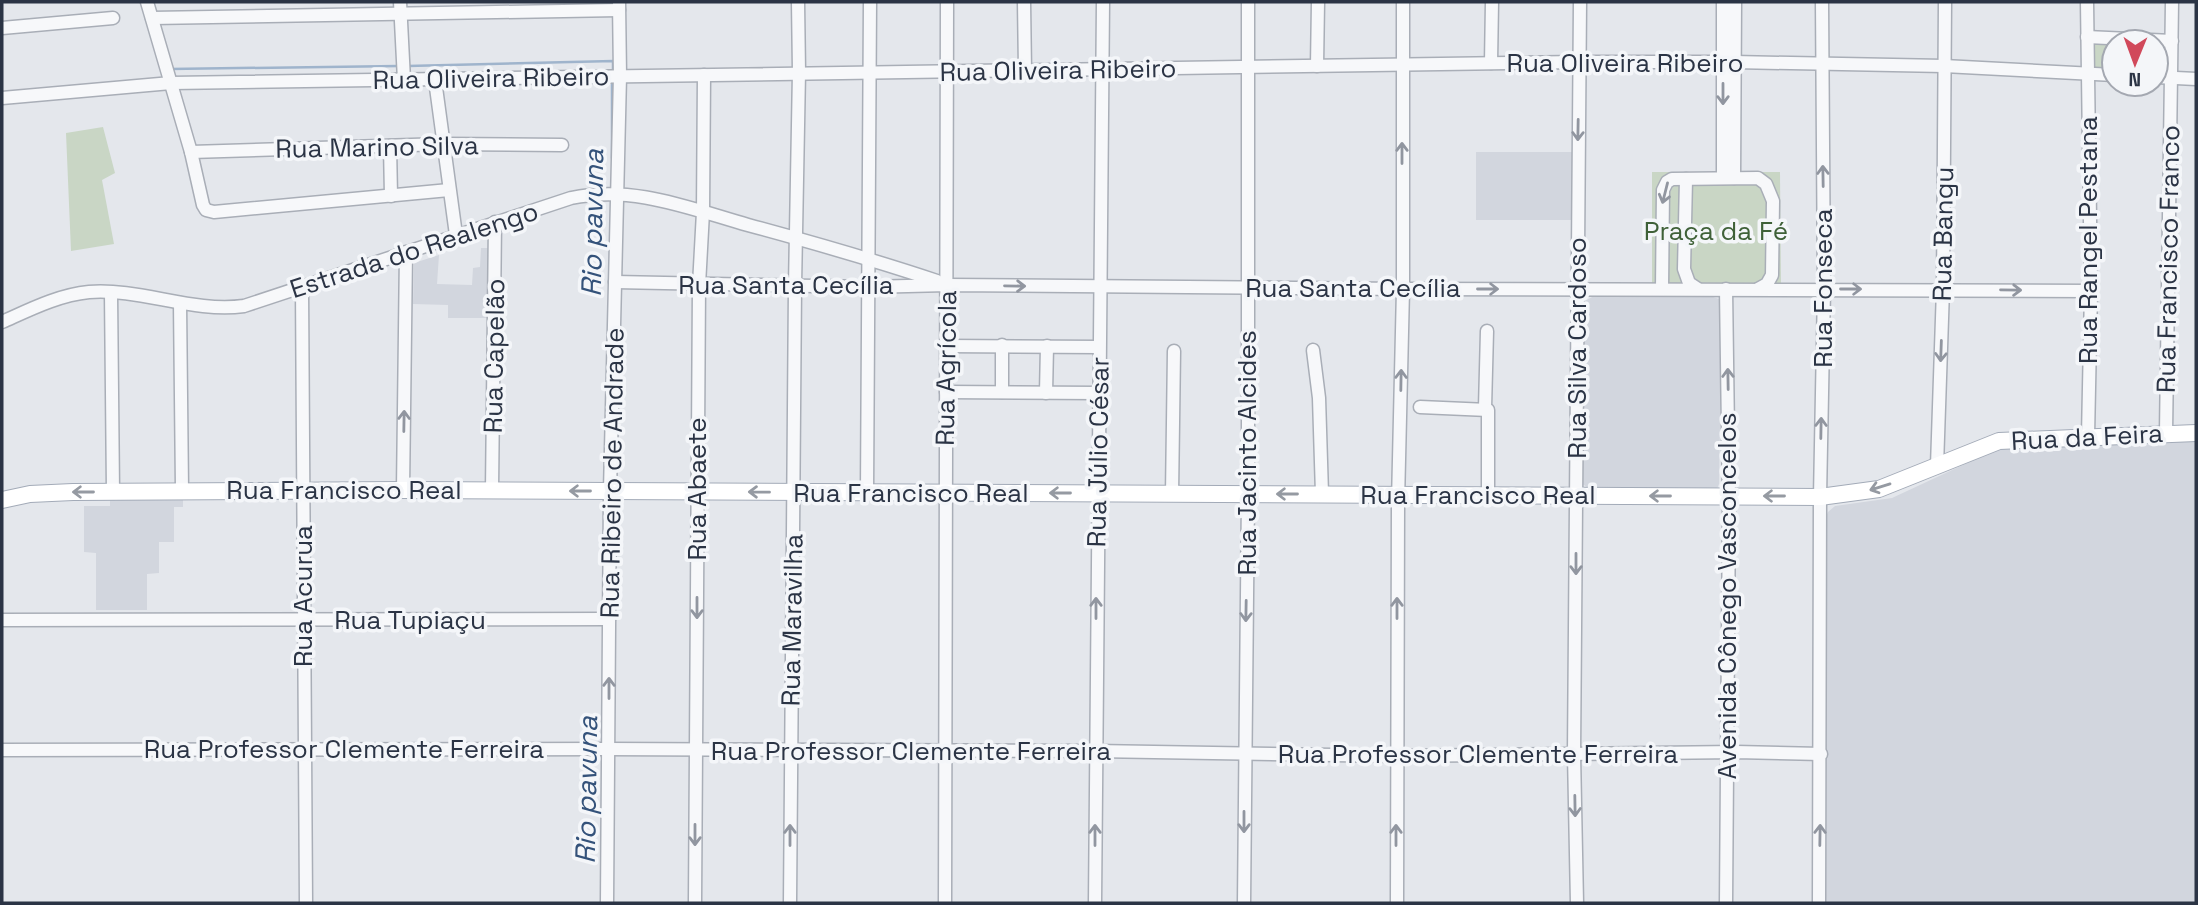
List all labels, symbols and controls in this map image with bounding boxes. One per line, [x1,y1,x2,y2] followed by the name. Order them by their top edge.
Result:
[2100,28,2170,98] north arrow
[1506,46,1744,80] street label: Rua Oliveira Ribeiro
[939,51,1177,89] street label: Rua Oliveira Ribeiro
[372,59,610,97] street label: Rua Oliveira Ribeiro
[2128,67,2141,92] text: N
[1716,83,1730,106] one-way arrow
[2071,116,2105,364] street label: Rua Rangel Pestana
[1572,119,1585,142] one-way arrow
[2149,125,2187,393] street label: Rua Francisco Franco
[275,128,479,166] street label: Rua Marino Silva
[1395,141,1409,164] one-way arrow
[573,148,611,297] water label: Rio pavuna
[1816,165,1829,188] one-way arrow
[1925,166,1961,302] street label: Rua Bangu
[1658,181,1671,203] one-way arrow
[286,194,542,306] street label: Estrada do Realengo
[1806,208,1840,368] street label: Rua Fonseca
[1644,214,1788,248] park label: Praça da Fé
[1560,237,1594,459] street label: Rua Silva Cardoso
[678,268,894,302] street label: Rua Santa Cecília
[1245,271,1461,305] street label: Rua Santa Cecília
[476,278,512,434] street label: Rua Capelão
[1003,279,1026,293] one-way arrow
[1476,282,1499,296] one-way arrow
[1839,282,1862,296] one-way arrow
[2000,283,2023,297] one-way arrow
[928,290,964,446] street label: Rua Agrícola
[592,327,632,619] street label: Rua Ribeiro de Andrade
[1230,330,1264,576] street label: Rua Jacinto Alcides
[1934,340,1948,363] one-way arrow
[1079,356,1117,548] street label: Rua Júlio César
[1721,368,1734,391] one-way arrow
[1394,369,1407,392] one-way arrow
[397,410,411,433] one-way arrow
[1710,412,1744,780] street label: Avenida Cônego Vasconcelos
[2010,416,2164,458] street label: Rua da Feira
[680,417,714,561] street label: Rua Abaete
[1815,417,1828,440] one-way arrow
[226,473,462,507] street label: Rua Francisco Real
[793,476,1029,510] street label: Rua Francisco Real
[1360,478,1596,512] street label: Rua Francisco Real
[1870,482,1892,495] one-way arrow
[569,484,592,498] one-way arrow
[72,485,95,499] one-way arrow
[748,485,771,499] one-way arrow
[1049,487,1072,500] one-way arrow
[1276,487,1299,501] one-way arrow
[1649,489,1672,503] one-way arrow
[1763,489,1786,503] one-way arrow
[286,525,320,667] street label: Rua Acurua
[773,533,811,707] street label: Rua Maravilha
[1569,552,1583,575] one-way arrow
[690,596,704,619] one-way arrow
[1090,596,1103,619] one-way arrow
[1390,596,1404,619] one-way arrow
[1239,600,1253,623] one-way arrow
[334,603,486,637] street label: Rua Tupiaçu
[602,677,615,700] one-way arrow
[567,715,605,864] water label: Rio pavuna
[144,732,544,766] street label: Rua Professor Clemente Ferreira
[711,734,1111,768] street label: Rua Professor Clemente Ferreira
[1278,737,1678,771] street label: Rua Professor Clemente Ferreira
[1569,794,1582,817] one-way arrow
[1237,810,1251,833] one-way arrow
[688,824,702,847] one-way arrow
[783,824,797,847] one-way arrow
[1088,824,1102,847] one-way arrow
[1389,824,1403,847] one-way arrow
[1813,824,1827,847] one-way arrow

